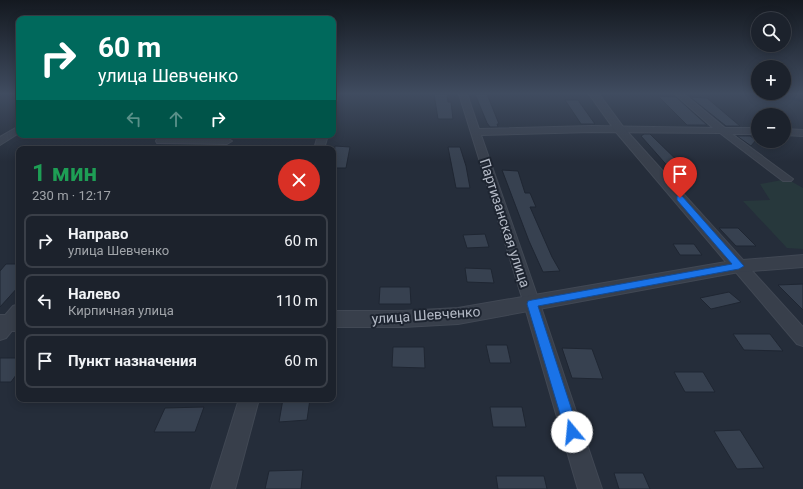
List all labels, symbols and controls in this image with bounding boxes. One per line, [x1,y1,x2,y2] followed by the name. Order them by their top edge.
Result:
[751,12,791,148] map controls
[751,12,791,52] button: search
[98,31,161,64] text: 60 m
[32,32,84,84] icon: right
[751,60,791,100] button: +
[98,65,238,86] text: улица Шевченко
[123,108,145,130] icon: left
[165,108,187,130] icon: ahead
[207,108,229,130] icon: right
[751,108,791,148] button: −
[477,157,533,289] street label: Партизанская улица
[663,157,697,198] pin
[32,159,97,187] text: 1 мин
[278,159,320,201] button: close
[669,163,691,185] icon: arrive
[32,188,111,203] text: 230 m · 12:17
[68,225,129,243] text: Направо
[34,230,56,252] icon: right
[284,232,318,250] text: 60 m
[68,243,169,258] text: улица Шевченко
[68,285,120,303] text: Налево
[34,290,56,312] icon: left
[276,292,318,310] text: 110 m
[68,303,174,318] text: Кирпичная улица
[371,303,481,327] street label: улица Шевченко
[34,350,56,372] icon: arrive
[68,352,197,370] text: Пункт назначения
[284,352,318,370] text: 60 m
[551,411,593,453] position arrow

